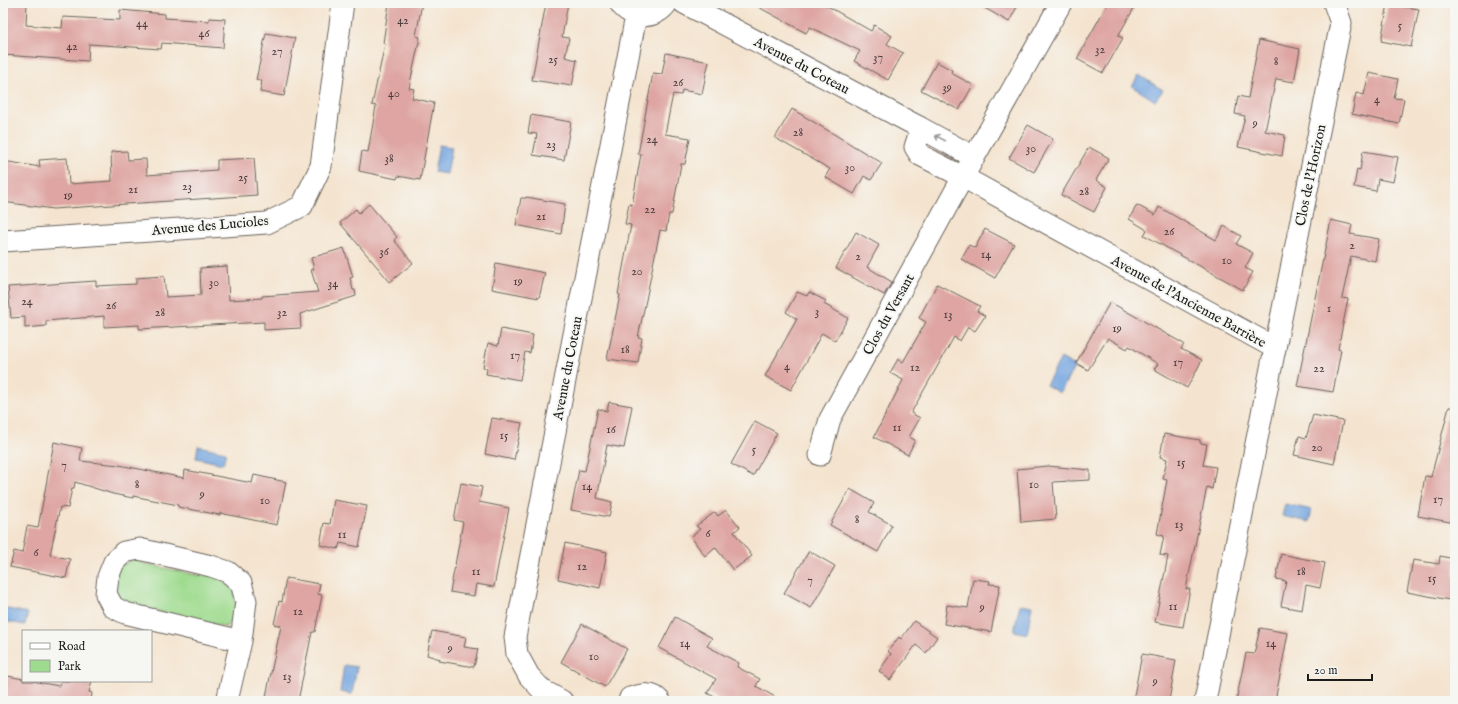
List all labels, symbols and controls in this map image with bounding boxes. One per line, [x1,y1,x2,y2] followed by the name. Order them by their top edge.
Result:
[397,13,409,28] house number: 42
[136,16,148,31] house number: 44
[1398,18,1403,33] house number: 5
[199,26,210,41] house number: 46
[750,33,852,99] street label: Avenue du Coteau
[66,39,78,54] house number: 42
[1095,42,1105,57] house number: 32
[271,44,283,59] house number: 27
[873,50,883,65] house number: 37
[548,52,559,67] house number: 25
[1274,54,1279,69] house number: 8
[673,75,684,90] house number: 26
[942,80,952,95] house number: 39
[388,86,400,101] house number: 40
[1374,92,1380,107] house number: 4
[1251,116,1258,131] house number: 9
[1291,122,1331,228] street label: Clos de l'Horizon
[793,125,803,140] house number: 28
[646,132,658,147] house number: 24
[934,134,946,142] one-way arrow
[546,137,556,152] house number: 23
[1026,141,1036,156] house number: 30
[384,151,394,166] house number: 38
[845,160,855,175] house number: 30
[238,170,249,185] house number: 25
[182,179,192,194] house number: 23
[128,182,138,197] house number: 21
[1079,184,1089,199] house number: 28
[63,188,73,203] house number: 19
[644,202,656,217] house number: 22
[536,209,546,224] house number: 21
[150,212,269,240] street label: Avenue des Lucioles
[1164,224,1175,239] house number: 26
[1349,238,1355,253] house number: 2
[379,244,390,259] house number: 36
[981,247,991,262] house number: 14
[855,249,861,264] house number: 2
[1107,251,1270,352] street label: Avenue de l'Ancienne Barrière
[1222,253,1232,268] house number: 10
[631,264,643,279] house number: 20
[859,270,919,358] street label: Clos du Versant
[513,274,523,289] house number: 19
[209,275,219,290] house number: 30
[328,276,338,291] house number: 34
[21,294,33,309] house number: 24
[106,298,117,313] house number: 26
[1327,301,1331,316] house number: 1
[815,304,819,319] house number: 3
[155,305,165,320] house number: 28
[277,305,287,320] house number: 32
[944,307,952,322] house number: 13
[549,315,587,423] street label: Avenue du Coteau
[1112,321,1122,336] house number: 19
[620,342,630,357] house number: 18
[510,348,520,363] house number: 17
[1173,355,1183,370] house number: 17
[784,359,790,374] house number: 4
[910,360,920,375] house number: 12
[1313,361,1325,376] house number: 22
[893,420,901,435] house number: 11
[606,422,617,437] house number: 16
[500,428,509,443] house number: 15
[1311,440,1323,455] house number: 20
[752,442,757,457] house number: 5
[1177,455,1186,470] house number: 15
[61,458,67,473] house number: 7
[135,477,140,492] house number: 8
[1029,477,1039,492] house number: 10
[582,479,592,494] house number: 14
[198,487,205,502] house number: 9
[1433,492,1443,507] house number: 17
[260,493,270,508] house number: 10
[855,512,860,527] house number: 8
[1175,517,1183,532] house number: 13
[705,526,711,541] house number: 6
[338,527,346,542] house number: 11
[33,545,39,560] house number: 6
[577,559,587,574] house number: 12
[472,564,480,579] house number: 11
[1296,564,1306,579] house number: 18
[1428,571,1437,586] house number: 15
[807,573,813,588] house number: 7
[1169,599,1177,614] house number: 11
[978,600,985,615] house number: 9
[293,604,303,619] house number: 12
[22,630,152,682] legend
[680,636,690,651] house number: 14
[1266,636,1276,651] house number: 14
[58,639,86,654] text: Road
[446,641,453,656] house number: 9
[589,649,599,664] house number: 10
[1308,656,1372,682] scale bar
[58,659,81,674] text: Park
[1314,663,1337,678] text: 20 m
[283,669,291,684] house number: 13
[1151,674,1158,689] house number: 9

